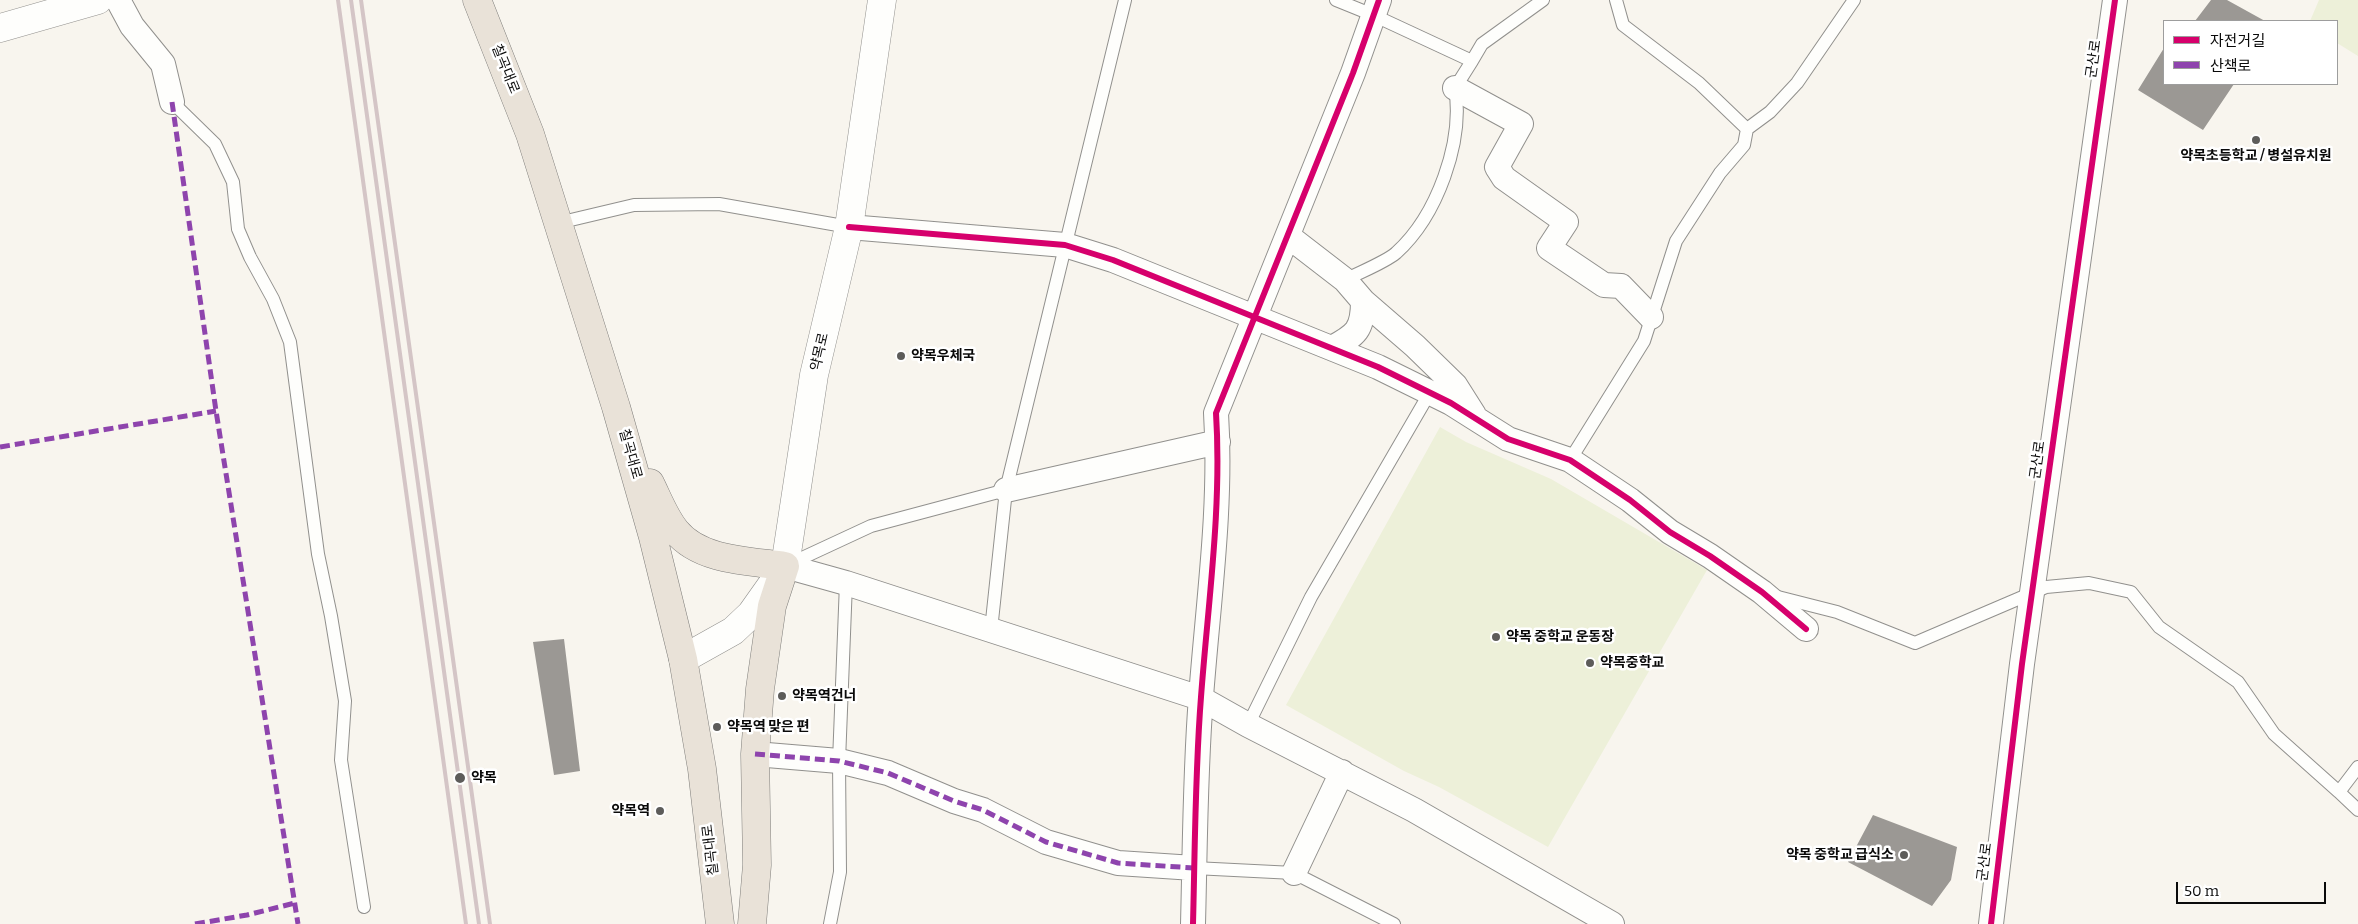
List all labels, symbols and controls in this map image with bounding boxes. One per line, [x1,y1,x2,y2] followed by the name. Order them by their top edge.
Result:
[2163,20,2338,85] legend
[2210,32,2265,50] text: 자전거길
[2083,39,2105,79] street label: 군산로
[488,42,522,96] street label: 칠곡대로
[2210,57,2251,75] text: 산책로
[2250,134,2262,146] marker: 약목초등학교 / 병설유치원
[2180,148,2332,164] place label: 약목초등학교 / 병설유치원
[807,331,833,373] street label: 약목로
[911,348,975,364] place label: 약목우체국
[895,350,907,362] marker: 약목우체국
[615,427,645,481] street label: 칠곡대로
[2027,440,2049,480] street label: 군산로
[1506,629,1614,645] place label: 약목 중학교 운동장
[1490,631,1502,643] marker: 약목 중학교 운동장
[1600,655,1664,671] place label: 약목중학교
[1584,657,1596,669] marker: 약목중학교
[792,688,856,704] place label: 약목역건너
[776,690,788,702] marker: 약목역건너
[727,719,809,735] place label: 약목역 맞은 편
[711,721,723,733] marker: 약목역 맞은 편
[471,770,497,786] place label: 약목
[453,771,467,785] marker: 약목
[611,803,650,819] place label: 약목역
[654,805,666,817] marker: 약목역
[700,823,722,877] street label: 칠곡대로
[1974,842,1996,882] street label: 군산로
[1786,847,1894,863] place label: 약목 중학교 급식소
[1898,849,1910,861] marker: 약목 중학교 급식소
[2178,872,2328,904] scale bar
[2184,882,2219,900] text: 50 m

